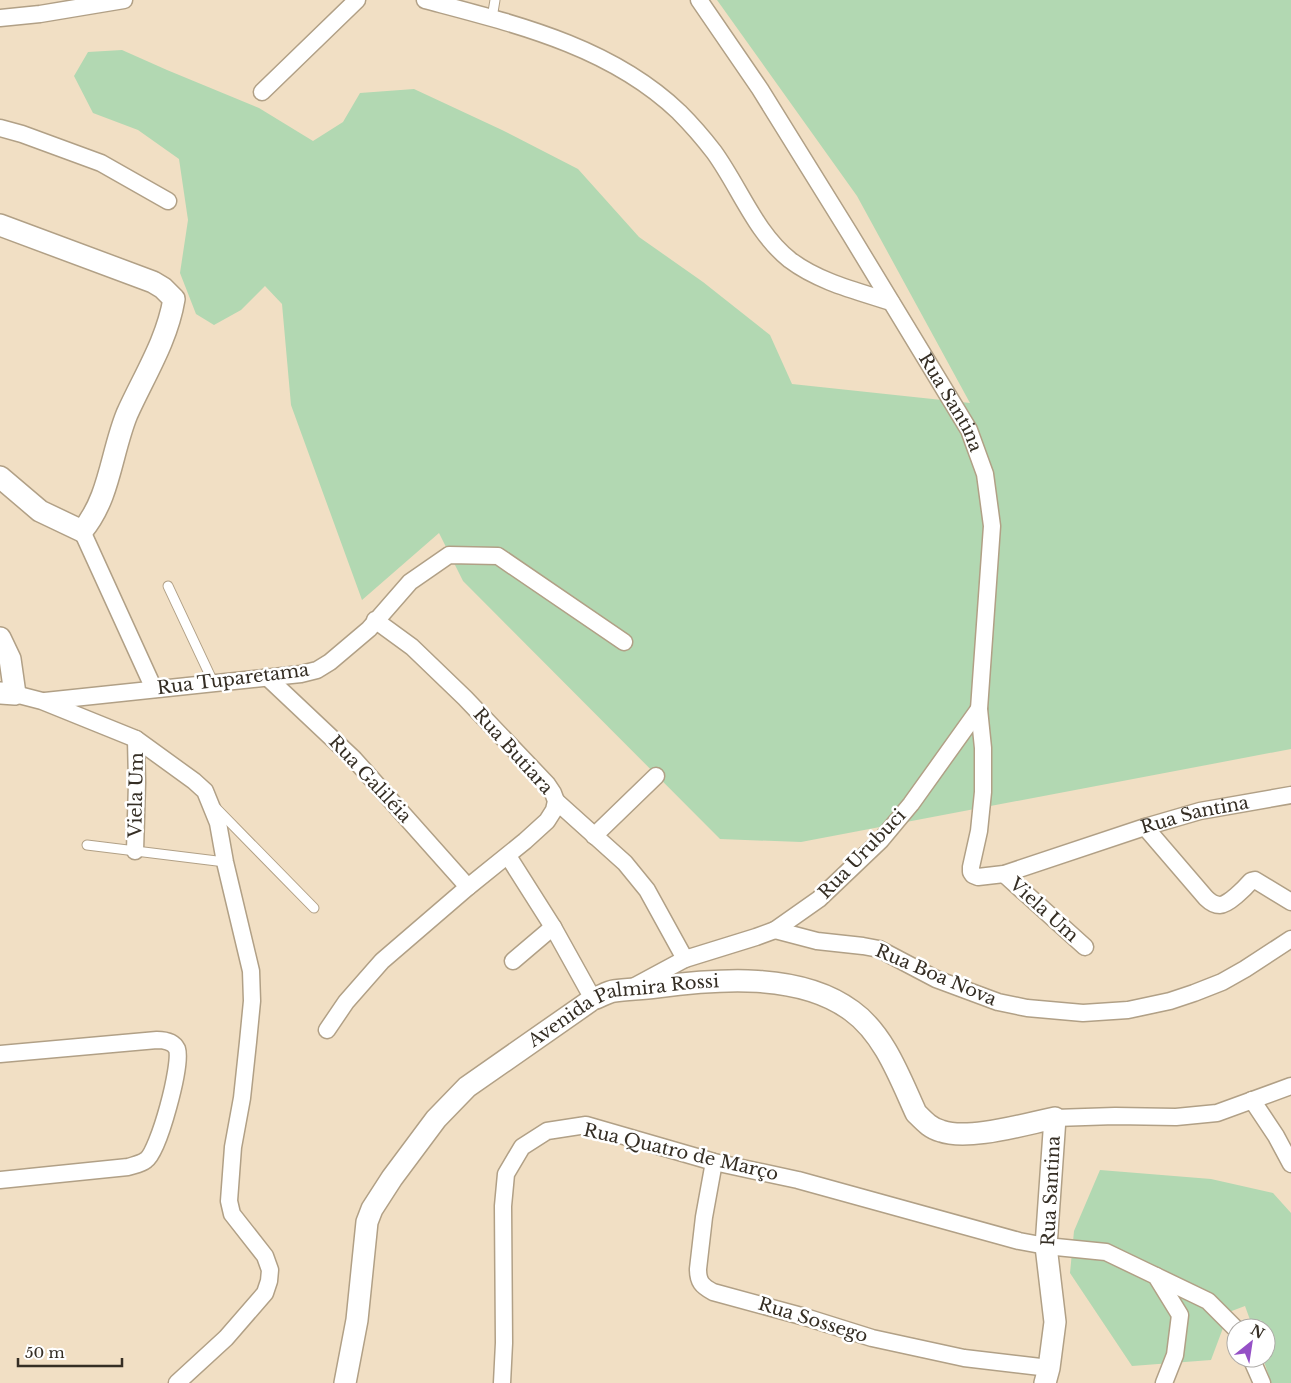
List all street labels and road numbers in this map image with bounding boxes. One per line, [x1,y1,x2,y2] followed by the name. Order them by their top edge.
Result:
[914,349,987,455] street label: Rua Santina
[156,659,310,699] street label: Rua Tuparetama
[469,703,557,799] street label: Rua Butiara
[324,731,416,827] street label: Rua Galiléia
[124,752,148,839] street label: Viela Um
[1138,792,1250,839] street label: Rua Santina
[814,805,910,903] street label: Rua Urubuci
[1004,873,1083,947] street label: Viela Um
[872,940,1000,1010] street label: Rua Boa Nova
[523,970,720,1053] street label: Avenida Palmira Rossi
[581,1119,781,1185] street label: Rua Quatro de Março
[1037,1135,1065,1247] street label: Rua Santina
[755,1293,871,1347] street label: Rua Sossego

